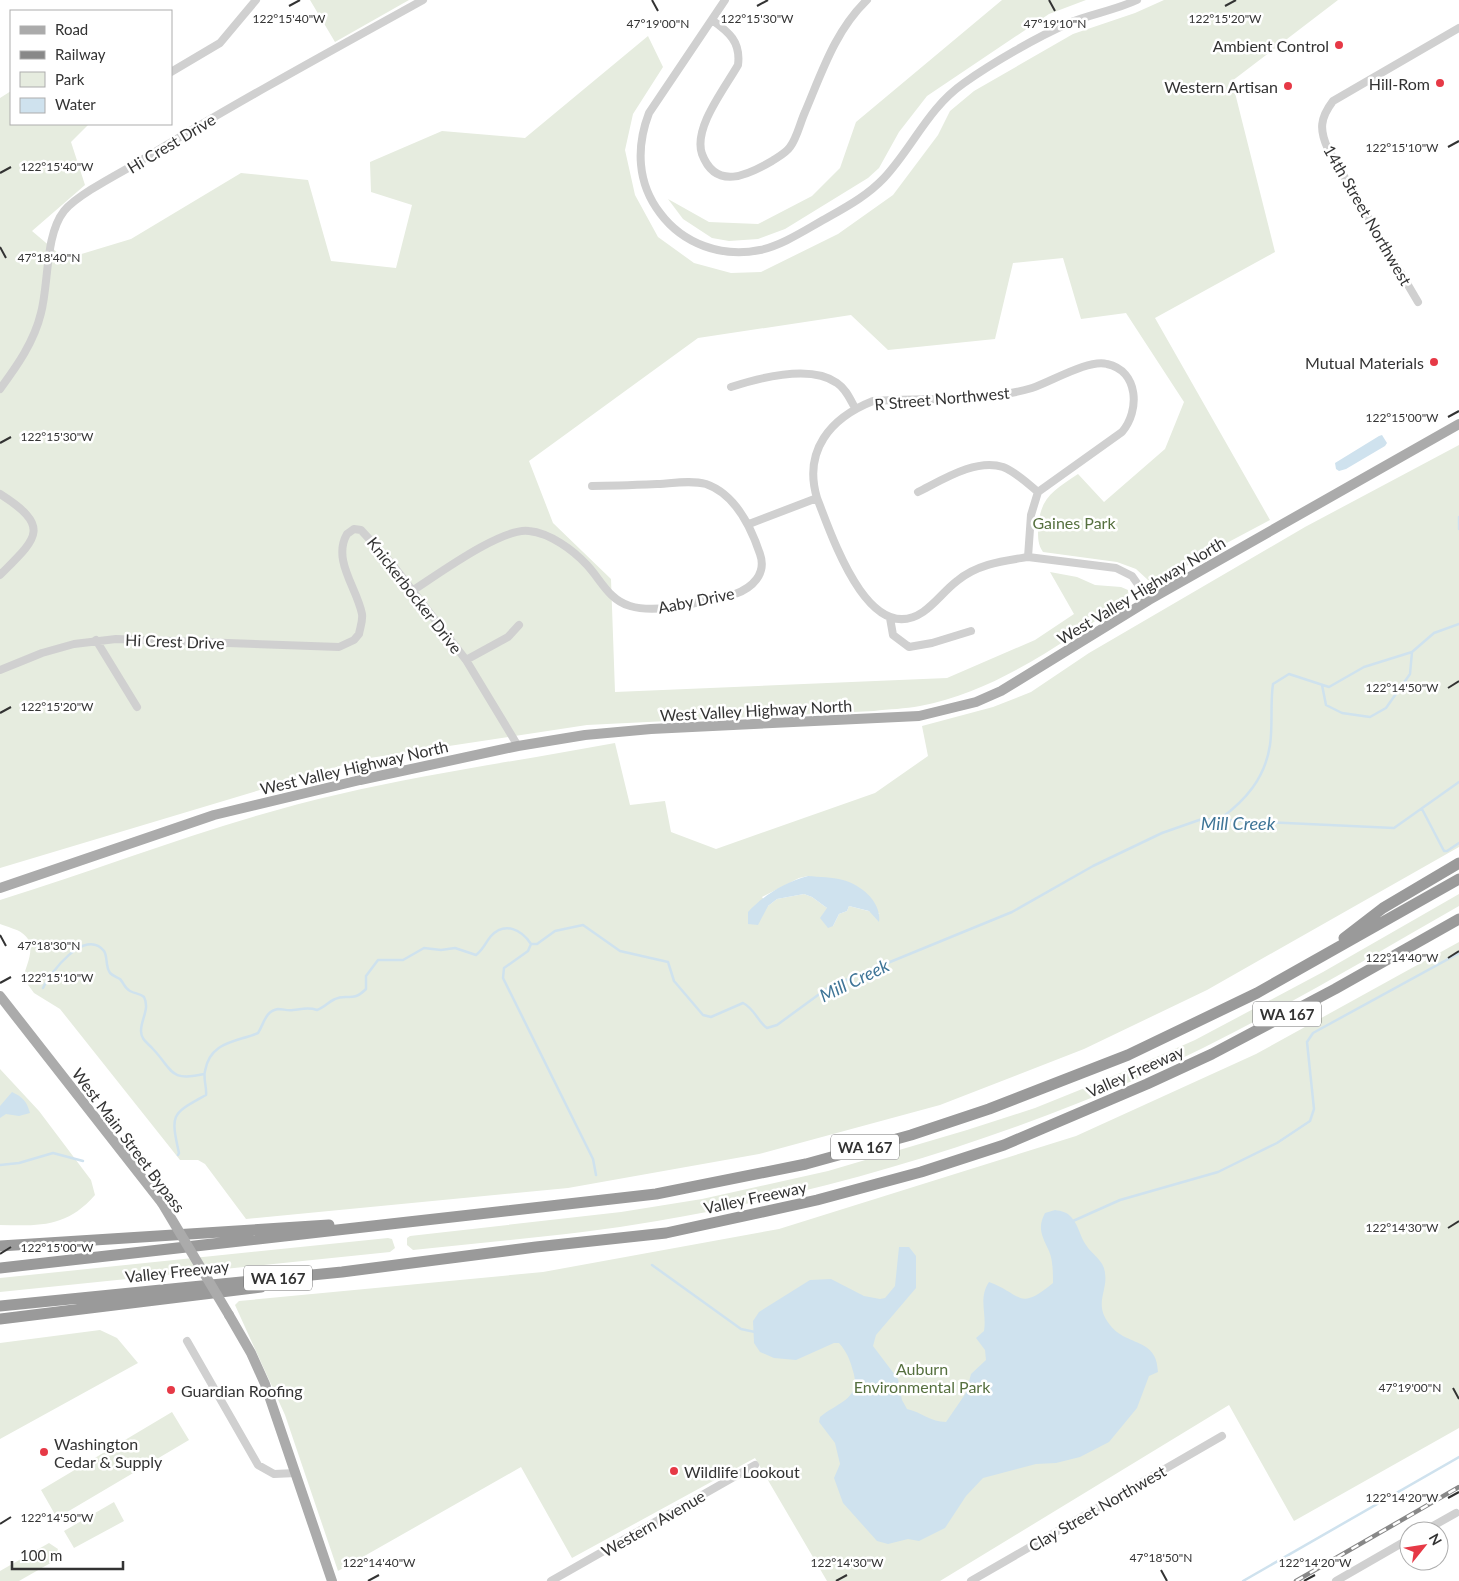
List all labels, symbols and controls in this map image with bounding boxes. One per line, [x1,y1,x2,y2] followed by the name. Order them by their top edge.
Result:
[10,10,172,125] legend
[252,11,326,26] text: 122°15'40"W
[720,11,794,26] text: 122°15'30"W
[1188,11,1262,26] text: 122°15'20"W
[627,16,689,31] text: 47°19'00"N
[1024,16,1086,31] text: 47°19'10"N
[55,20,88,38] text: Road
[1213,36,1329,55] place label: Ambient Control
[1333,39,1345,51] marker: Ambient Control
[55,45,106,63] text: Railway
[55,70,85,88] text: Park
[1369,74,1430,93] place label: Hill-Rom
[1164,77,1278,96] place label: Western Artisan
[1434,77,1446,89] marker: Hill-Rom
[1282,80,1294,92] marker: Western Artisan
[55,95,96,113] text: Water
[123,109,219,177] street label: Hi Crest Drive
[1365,140,1439,155] text: 122°15'10"W
[1320,142,1416,289] street label: 14th Street Northwest
[20,159,94,174] text: 122°15'40"W
[18,250,80,265] text: 47°18'40"N
[1305,353,1424,372] place label: Mutual Materials
[1428,356,1440,368] marker: Mutual Materials
[874,383,1011,413] street label: R Street Northwest
[1365,410,1439,425] text: 122°15'00"W
[20,429,94,444] text: 122°15'30"W
[1032,513,1116,532] park label: Gaines Park
[1054,532,1228,648] street label: West Valley Highway North
[364,533,466,657] street label: Knickerbocker Drive
[656,583,736,617] street label: Aaby Drive
[125,630,225,652] street label: Hi Crest Drive
[1365,680,1439,695] text: 122°14'50"W
[659,695,853,725] street label: West Valley Highway North
[20,699,94,714] text: 122°15'20"W
[258,736,450,798] street label: West Valley Highway North
[1201,812,1276,834] water label: Mill Creek
[18,938,80,953] text: 47°18'30"N
[1365,950,1439,965] text: 122°14'40"W
[816,954,893,1006] water label: Mill Creek
[20,970,94,985] text: 122°15'10"W
[1253,1002,1321,1026] road number: WA 167
[1083,1041,1187,1101] street label: Valley Freeway
[69,1064,189,1216] street label: West Main Street Bypass
[831,1134,899,1160] road number: WA 167
[702,1177,809,1217] street label: Valley Freeway
[1365,1220,1439,1235] text: 122°14'30"W
[20,1240,94,1255] text: 122°15'00"W
[124,1256,231,1286] street label: Valley Freeway
[244,1266,312,1290] road number: WA 167
[854,1359,991,1396] park label: Auburn Environmental Park
[1379,1380,1441,1395] text: 47°19'00"N
[181,1381,303,1400] place label: Guardian Roofing
[165,1384,177,1396] marker: Guardian Roofing
[54,1434,163,1471] place label: Washington Cedar & Supply
[38,1446,50,1458] marker: Washington Cedar & Supply
[1025,1461,1169,1555] street label: Clay Street Northwest
[684,1462,800,1481] place label: Wildlife Lookout
[668,1465,680,1477] marker: Wildlife Lookout
[598,1486,708,1560] street label: Western Avenue
[1365,1490,1439,1505] text: 122°14'20"W
[20,1510,94,1525] text: 122°14'50"W
[1399,1521,1449,1571] north arrow
[1426,1530,1446,1548] text: N
[12,1538,124,1570] scale bar
[20,1546,62,1564] text: 100 m
[1130,1550,1192,1565] text: 47°18'50"N
[342,1555,416,1570] text: 122°14'40"W
[810,1555,884,1570] text: 122°14'30"W
[1278,1555,1352,1570] text: 122°14'20"W

